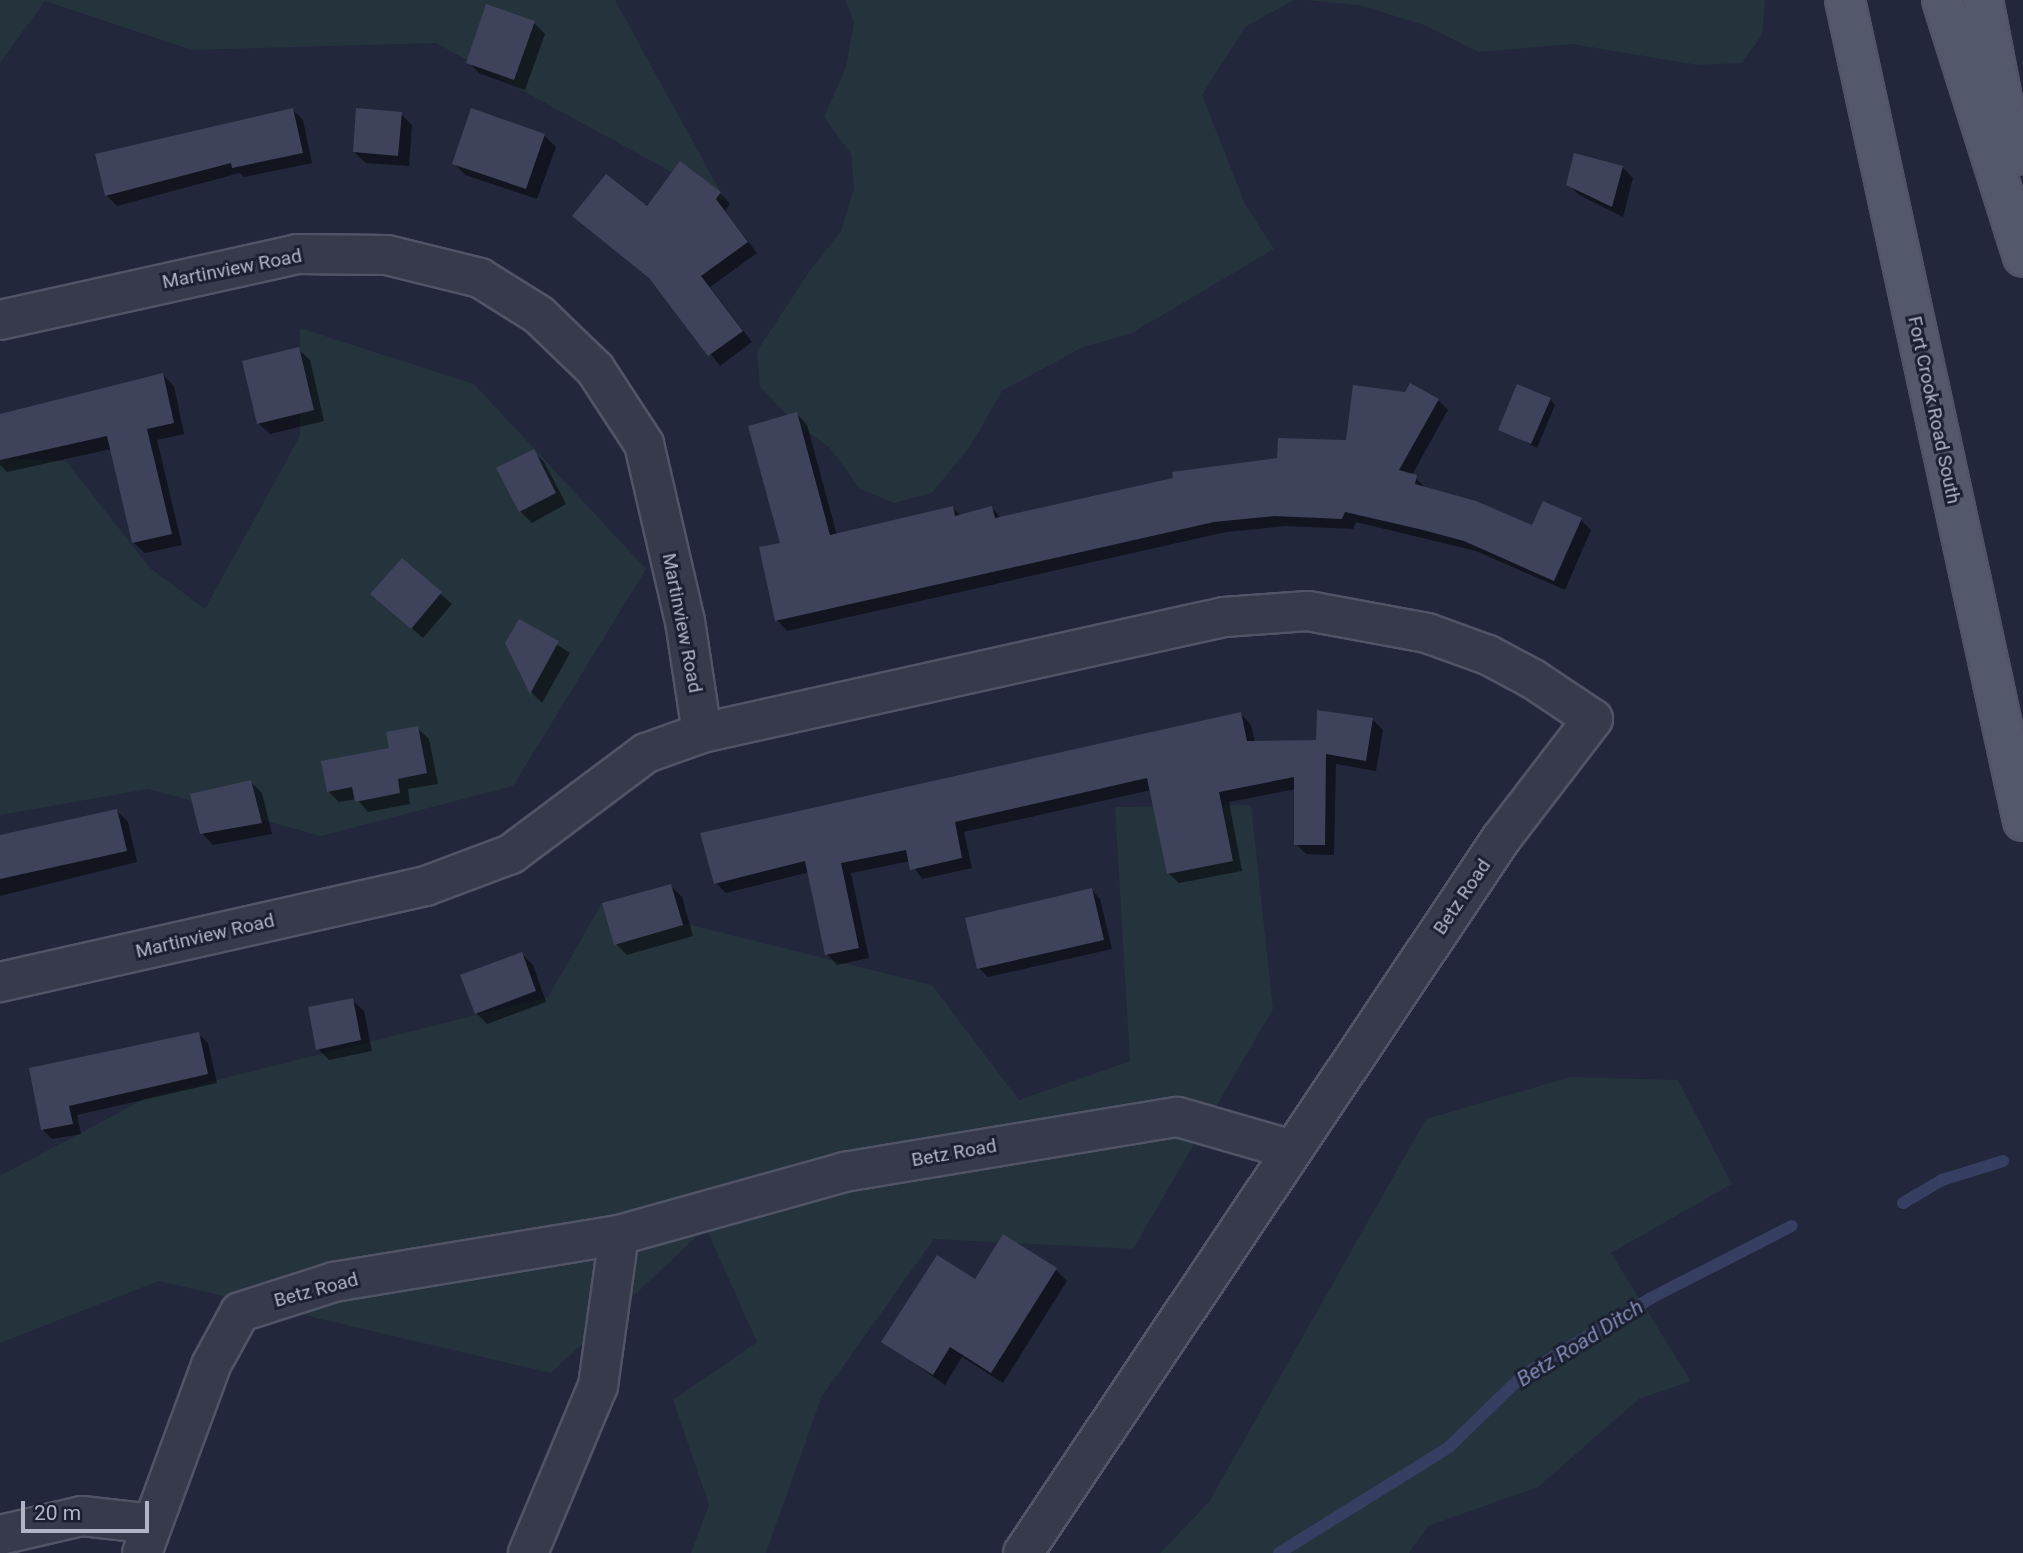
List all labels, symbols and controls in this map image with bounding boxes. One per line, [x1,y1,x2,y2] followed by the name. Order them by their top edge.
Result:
[160,244,304,294] street label: Martinview Road
[1903,314,1965,506] street label: Fort Crook Road South
[657,551,707,695] street label: Martinview Road
[1429,855,1495,939] street label: Betz Road
[133,909,277,963] street label: Martinview Road
[910,1134,998,1172] street label: Betz Road
[272,1268,360,1312] street label: Betz Road
[1512,1294,1648,1392] water label: Betz Road Ditch
[24,1486,152,1530] scale bar
[34,1501,81,1525] text: 20 m

